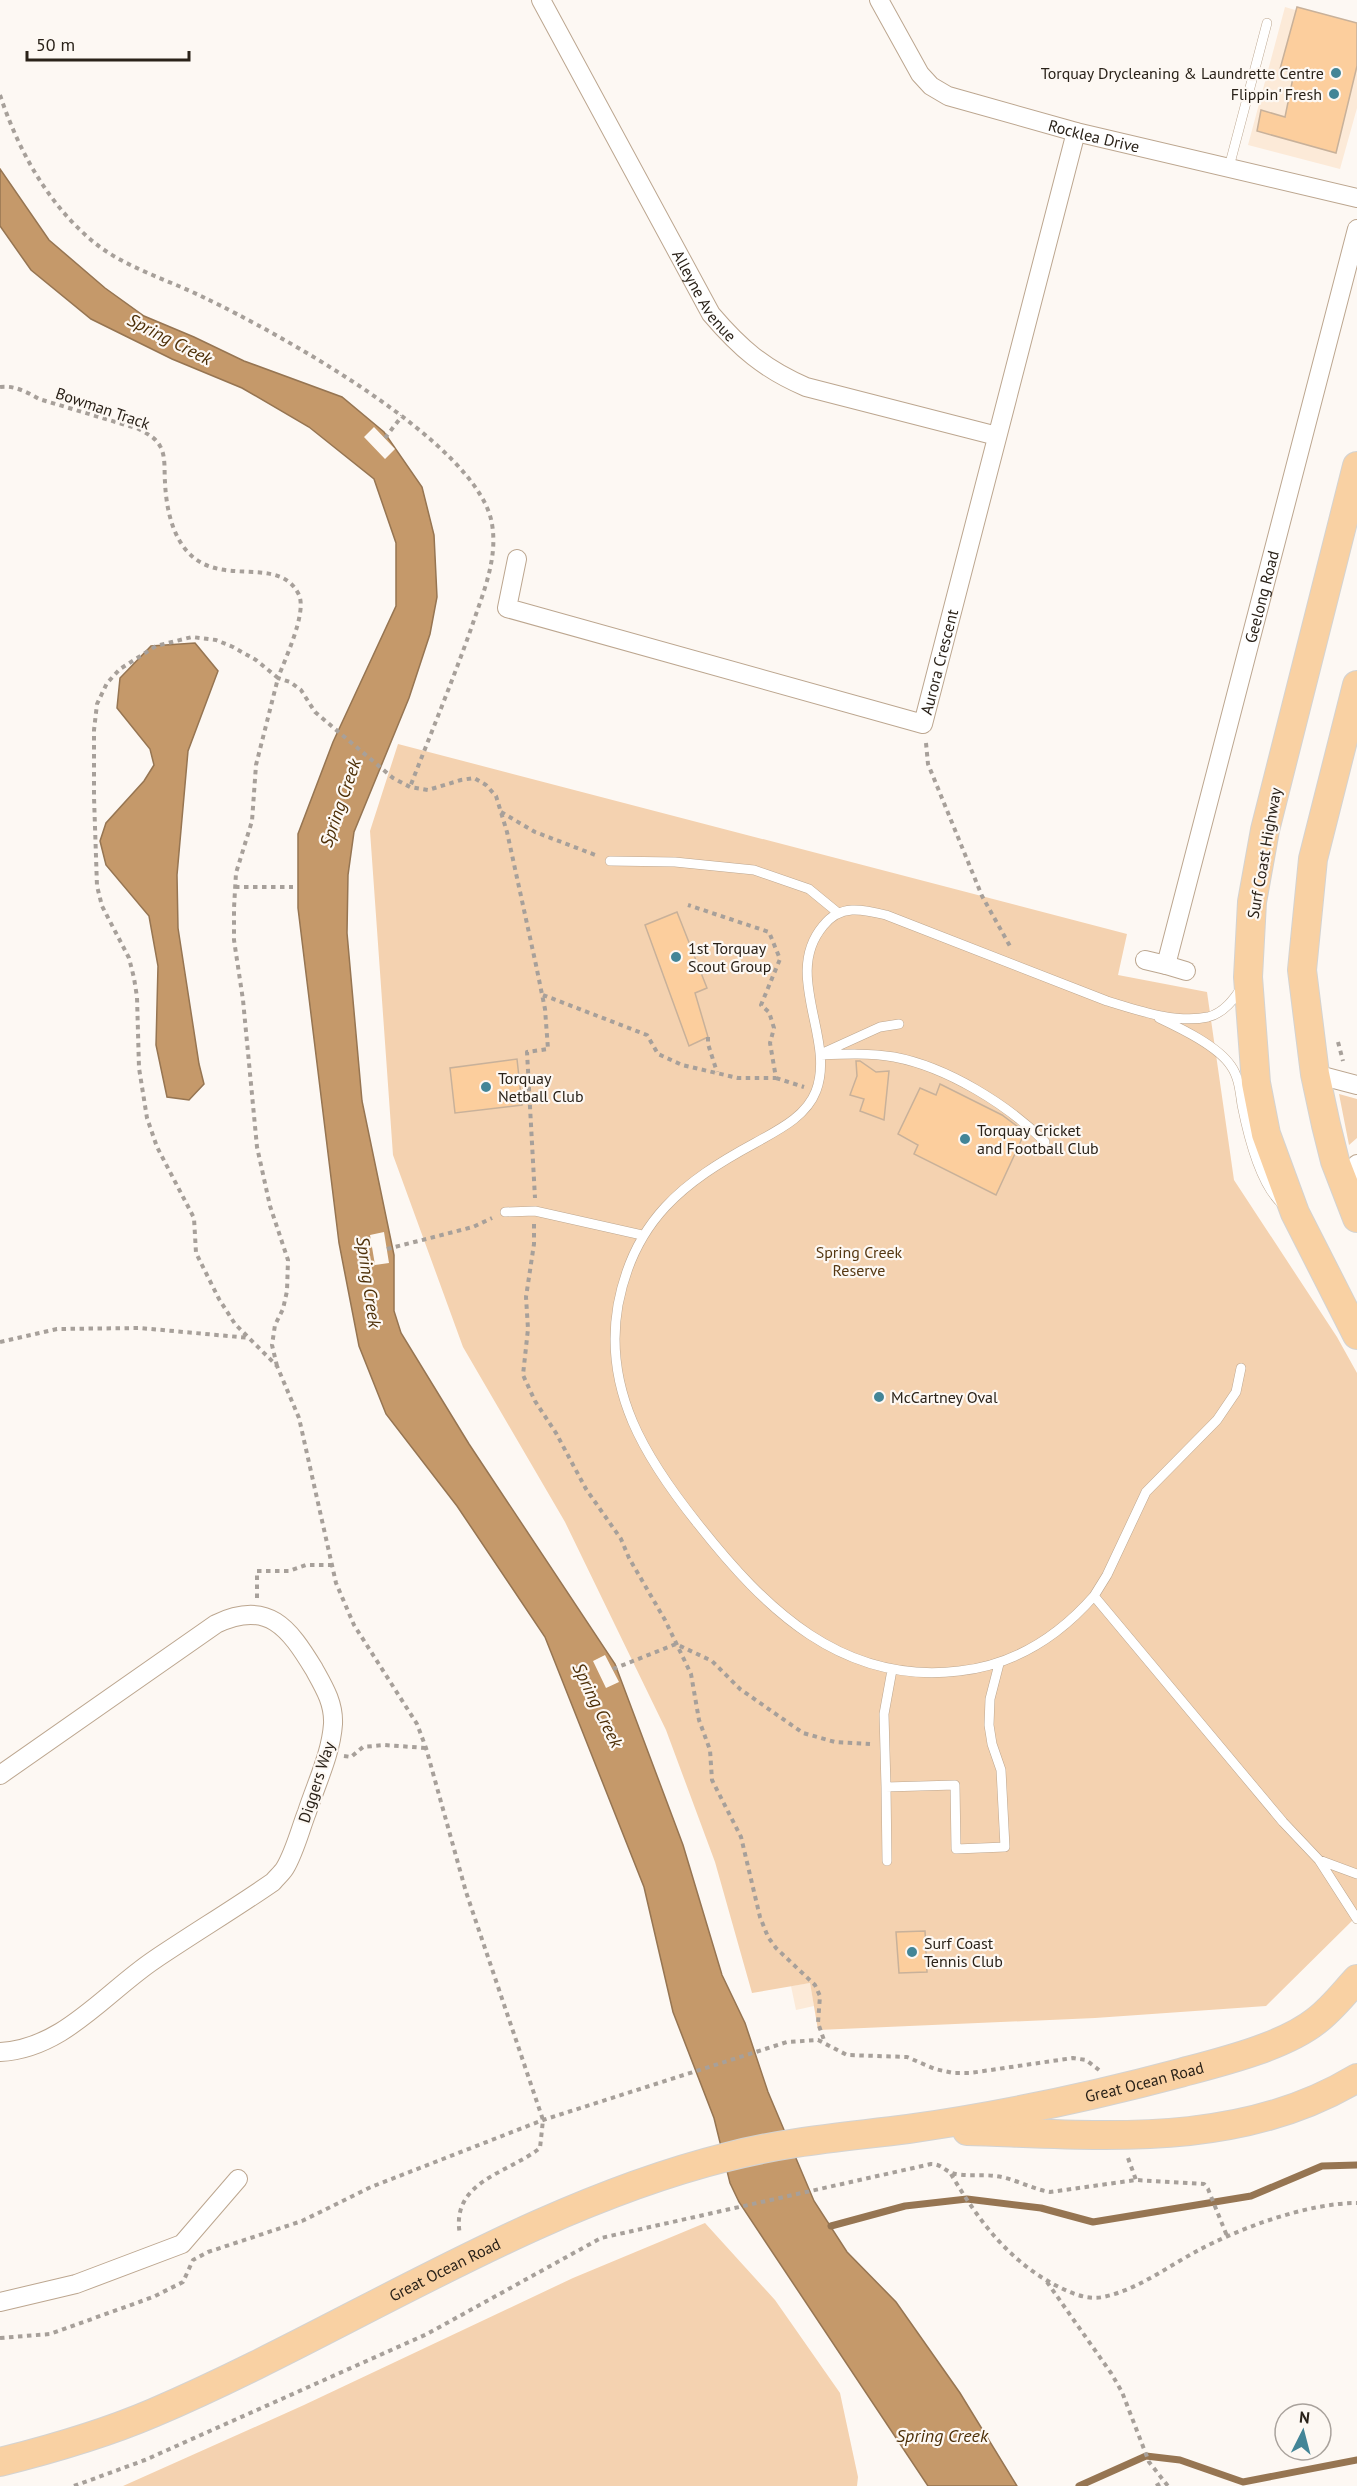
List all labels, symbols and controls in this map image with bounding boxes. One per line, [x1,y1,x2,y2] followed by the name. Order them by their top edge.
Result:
[27,24,189,62] scale bar
[36,33,75,56] text: 50 m
[1041,63,1324,83] place label: Torquay Drycleaning & Laundrette Centre
[1329,66,1343,80] marker: Torquay Drycleaning & Laundrette Centre
[1231,84,1322,104] place label: Flippin' Fresh
[1327,87,1341,101] marker: Flippin' Fresh
[1046,115,1142,157] street label: Rocklea Drive
[668,246,741,346] street label: Alleyne Avenue
[124,308,217,371] water label: Spring Creek
[53,383,153,434] street label: Bowman Track
[1240,548,1283,645] street label: Geelong Road
[916,607,962,717] street label: Aurora Crescent
[314,755,366,850] water label: Spring Creek
[1243,785,1285,920] street label: Surf Coast Highway
[688,938,771,976] place label: 1st Torquay Scout Group
[669,950,683,964] marker: 1st Torquay Scout Group
[498,1068,584,1106] place label: Torquay Netball Club
[479,1080,493,1094] marker: Torquay Netball Club
[977,1120,1099,1158] place label: Torquay Cricket and Football Club
[958,1132,972,1146] marker: Torquay Cricket and Football Club
[351,1235,387,1330] water label: Spring Creek
[816,1242,903,1280] park label: Spring Creek Reserve
[891,1387,998,1407] place label: McCartney Oval
[872,1390,886,1404] marker: McCartney Oval
[568,1659,629,1752] water label: Spring Creek
[293,1738,339,1825] street label: Diggers Way
[924,1933,1003,1971] place label: Surf Coast Tennis Club
[905,1945,919,1959] marker: Surf Coast Tennis Club
[1083,2057,1206,2106] street label: Great Ocean Road
[386,2233,504,2306] street label: Great Ocean Road
[1273,2402,1333,2462] north arrow
[1298,2407,1311,2428] text: N
[896,2424,989,2447] water label: Spring Creek

